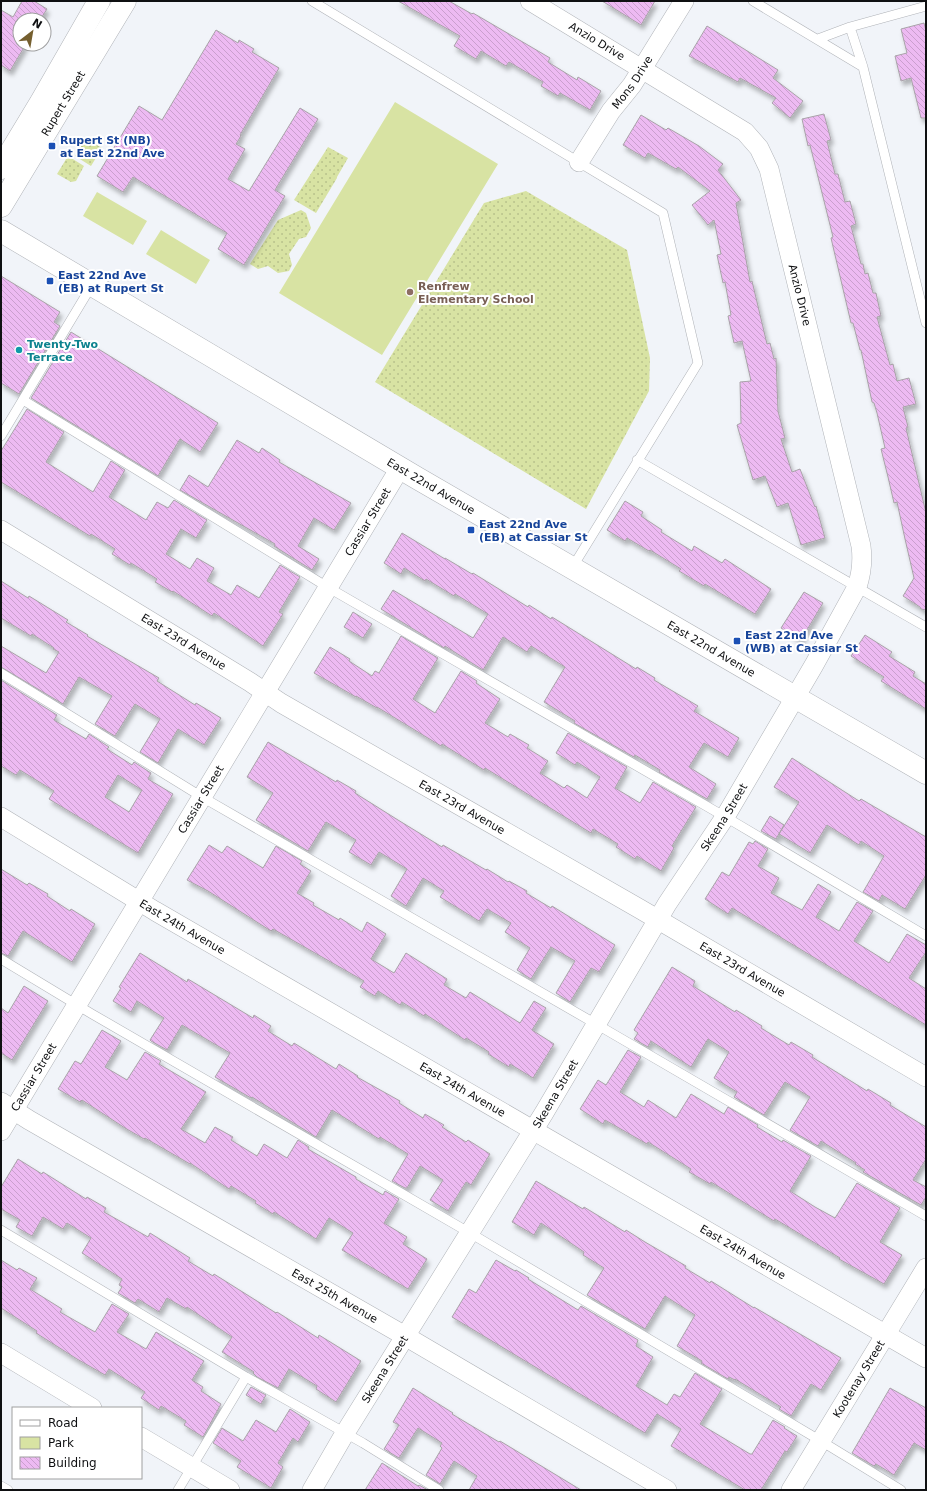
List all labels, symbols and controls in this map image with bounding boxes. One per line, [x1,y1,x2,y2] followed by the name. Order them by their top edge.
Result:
[12,12,52,52] north arrow
[30,16,44,32] text: N
[566,20,627,63] street label: Anzio Drive
[609,53,656,112] street label: Mons Drive
[39,68,89,138] street label: Rupert Street
[60,134,165,160] place label: Rupert St (NB) at East 22nd Ave
[47,141,57,151] marker: Rupert St (NB) at East 22nd Ave
[786,263,813,327] street label: Anzio Drive
[58,269,164,295] place label: East 22nd Ave (EB) at Rupert St
[45,276,55,286] marker: East 22nd Ave (EB) at Rupert St
[418,280,534,306] place label: Renfrew Elementary School
[405,287,415,297] marker: Renfrew Elementary School
[27,338,99,364] place label: Twenty-Two Terrace
[14,345,24,355] marker: Twenty-Two Terrace
[385,456,477,517] street label: East 22nd Avenue
[343,485,394,559] street label: Cassiar Street
[479,518,588,544] place label: East 22nd Ave (EB) at Cassiar St
[466,525,476,535] marker: East 22nd Ave (EB) at Cassiar St
[139,611,228,673] street label: East 23rd Avenue
[665,618,758,680] street label: East 22nd Avenue
[745,629,858,655] place label: East 22nd Ave (WB) at Cassiar St
[732,636,742,646] marker: East 22nd Ave (WB) at Cassiar St
[175,763,227,836] street label: Cassiar Street
[417,778,507,837] street label: East 23rd Avenue
[698,781,751,854] street label: Skeena Street
[137,897,227,957] street label: East 24th Avenue
[697,939,788,1000] street label: East 23rd Avenue
[8,1040,60,1114] street label: Cassiar Street
[530,1057,581,1131] street label: Skeena Street
[417,1060,508,1120] street label: East 24th Avenue
[697,1222,788,1282] street label: East 24th Avenue
[289,1266,380,1326] street label: East 25th Avenue
[359,1333,411,1406] street label: Skeena Street
[830,1337,888,1420] street label: Kootenay Street
[12,1407,142,1479] legend
[48,1416,78,1430] text: Road
[48,1436,74,1450] text: Park
[48,1456,97,1470] text: Building

